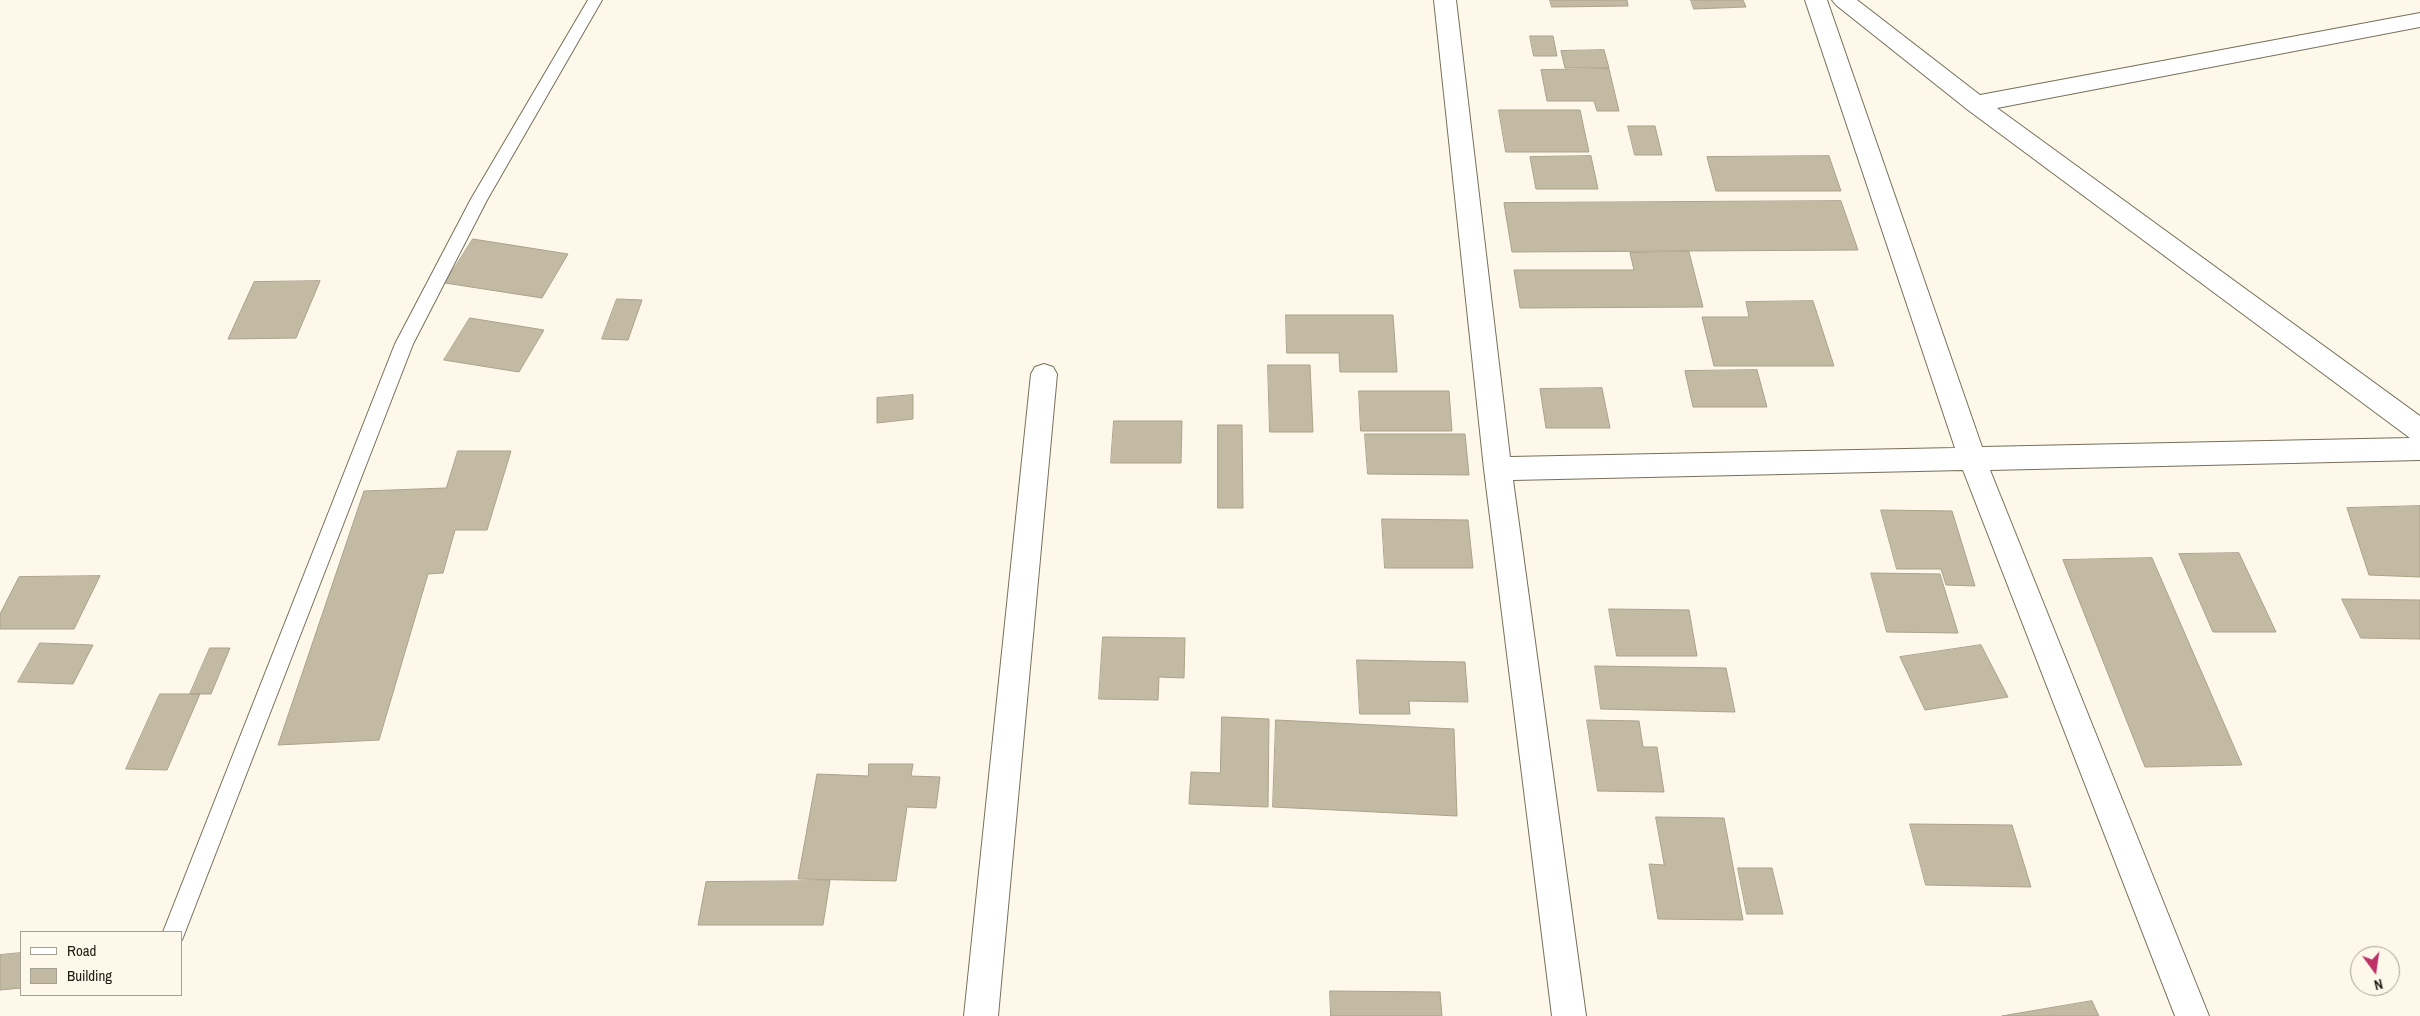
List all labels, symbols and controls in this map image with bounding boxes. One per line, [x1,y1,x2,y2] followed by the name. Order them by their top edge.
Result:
[20,931,182,996] legend
[67,940,96,961] text: Road
[2350,946,2400,996] north arrow
[67,965,112,986] text: Building
[2372,975,2385,994] text: N

